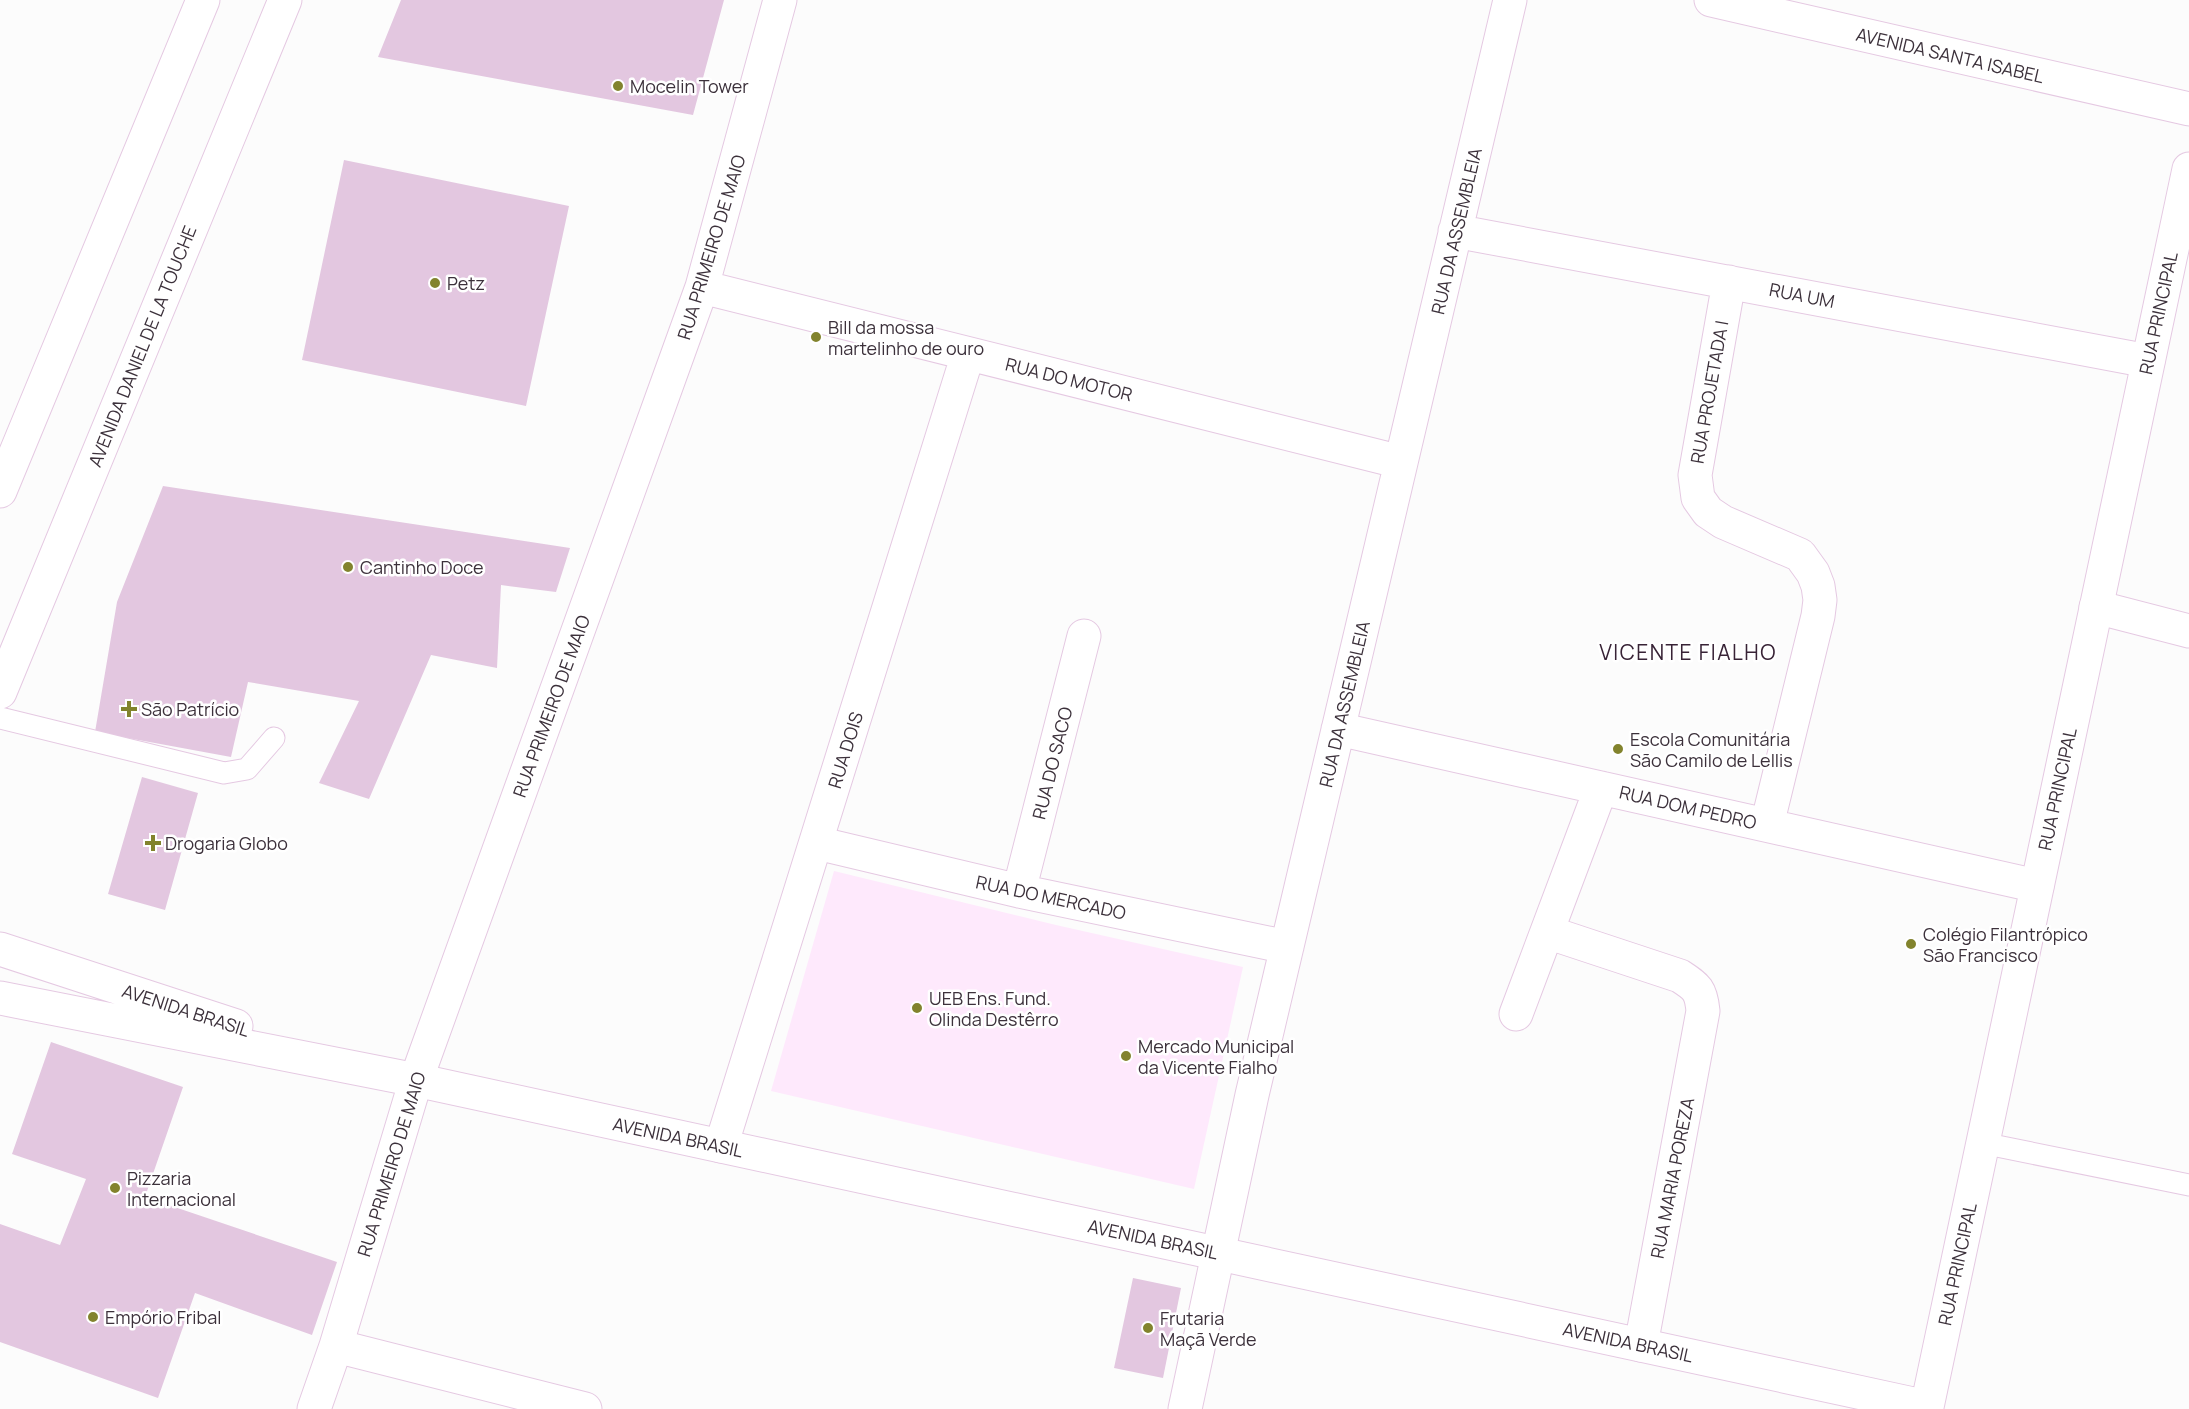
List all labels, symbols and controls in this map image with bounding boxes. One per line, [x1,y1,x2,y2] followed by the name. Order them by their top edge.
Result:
[1854,22,2046,88] street label: AVENIDA SANTA ISABEL
[630,74,749,98] place label: Mocelin Tower
[611,79,625,93] marker: Mocelin Tower
[1425,145,1487,317] street label: RUA DA ASSEMBLEIA
[671,152,751,342] street label: RUA PRIMEIRO DE MAIO
[82,222,202,470] street label: AVENIDA DANIEL DE LA TOUCHE
[2133,249,2183,377] street label: RUA PRINCIPAL
[447,271,485,295] place label: Petz
[428,276,442,290] marker: Petz
[1767,277,1837,313] street label: RUA UM
[828,315,984,360] place label: Bill da mossa martelinho de ouro
[1685,319,1733,465] street label: RUA PROJETADA I
[809,330,823,344] marker: Bill da mossa martelinho de ouro
[1003,352,1135,406] street label: RUA DO MOTOR
[360,555,484,579] place label: Cantinho Doce
[341,560,355,574] marker: Cantinho Doce
[507,612,595,800] street label: RUA PRIMEIRO DE MAIO
[1313,618,1375,790] street label: RUA DA ASSEMBLEIA
[1599,638,1777,666] district label: VICENTE FIALHO
[141,697,239,721] place label: São Patrício
[122,702,136,716] marker: São Patrício
[1026,704,1078,822] street label: RUA DO SACO
[822,709,868,791] street label: RUA DOIS
[2032,725,2082,853] street label: RUA PRINCIPAL
[1630,727,1793,772] place label: Escola Comunitária São Camilo de Lellis
[1611,742,1625,756] marker: Escola Comunitária São Camilo de Lellis
[1617,780,1759,834] street label: RUA DOM PEDRO
[165,831,288,855] place label: Drogaria Globo
[146,836,160,850] marker: Drogaria Globo
[974,869,1128,925] street label: RUA DO MERCADO
[1923,922,2088,967] place label: Colégio Filantrópico São Francisco
[1904,937,1918,951] marker: Colégio Filantrópico São Francisco
[119,978,253,1042] street label: AVENIDA BRASIL
[929,986,1059,1031] place label: UEB Ens. Fund. Olinda Destêrro
[910,1001,924,1015] marker: UEB Ens. Fund. Olinda Destêrro
[1138,1034,1294,1079] place label: Mercado Municipal da Vicente Fialho
[1119,1049,1133,1063] marker: Mercado Municipal da Vicente Fialho
[351,1069,431,1259] street label: RUA PRIMEIRO DE MAIO
[1645,1095,1699,1261] street label: RUA MARIA POREZA
[611,1111,745,1163] street label: AVENIDA BRASIL
[127,1166,236,1211] place label: Pizzaria Internacional
[108,1181,122,1195] marker: Pizzaria Internacional
[1932,1200,1982,1328] street label: RUA PRINCIPAL
[1086,1213,1220,1265] street label: AVENIDA BRASIL
[105,1305,221,1329] place label: Empório Fribal
[1160,1306,1256,1351] place label: Frutaria Maçã Verde
[86,1310,100,1324] marker: Empório Fribal
[1561,1316,1695,1368] street label: AVENIDA BRASIL
[1141,1321,1155,1335] marker: Frutaria Maçã Verde

